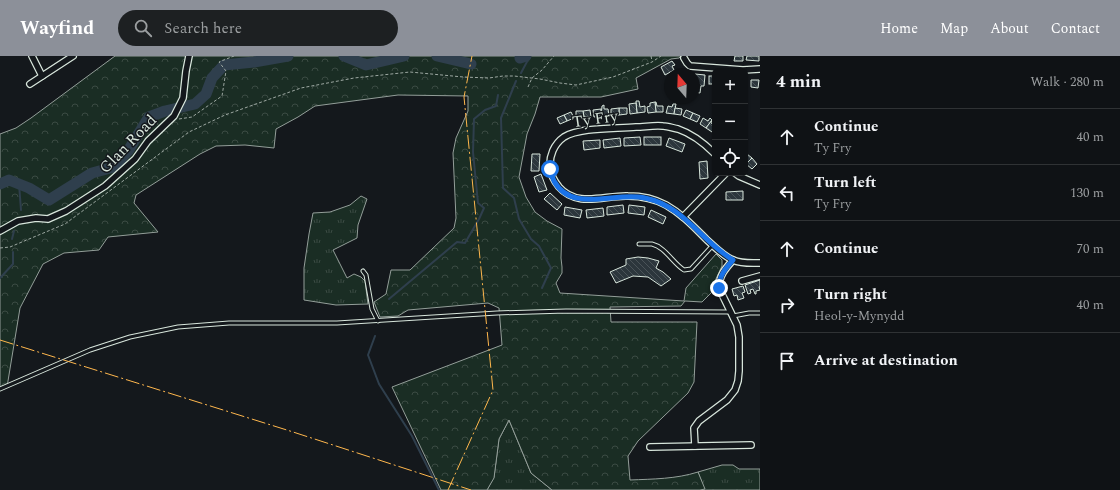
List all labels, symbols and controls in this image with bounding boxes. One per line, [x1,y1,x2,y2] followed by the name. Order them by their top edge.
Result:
[118,10,398,46] search box
[20,14,94,43] text: Wayfind
[132,17,154,39] icon: search
[164,17,242,40] text: Search here
[880,18,918,39] text: Home
[940,18,968,39] text: Map
[990,18,1029,39] text: About
[1051,18,1100,39] text: Contact
[664,68,700,104] north arrow
[712,68,748,176] map controls
[712,68,748,104] button: +
[776,69,821,95] text: 4 min
[1030,72,1104,92] text: Walk · 280 m
[571,104,621,134] street label: Ty Fry
[712,104,748,140] button: −
[94,109,162,179] street label: Glan Road
[814,115,879,138] text: Continue
[776,126,798,148] icon: ahead
[1077,127,1104,147] text: 40 m
[814,138,851,158] text: Ty Fry
[712,140,748,176] button: locate
[541,160,559,178] route start
[814,171,876,194] text: Turn left
[776,182,798,204] icon: left
[1070,183,1104,203] text: 130 m
[814,194,851,214] text: Ty Fry
[814,237,879,260] text: Continue
[776,238,798,260] icon: ahead
[1077,239,1104,259] text: 70 m
[710,279,728,297] route end
[814,283,887,306] text: Turn right
[776,294,798,316] icon: right
[1077,295,1104,315] text: 40 m
[814,306,905,326] text: Heol-y-Mynydd
[814,349,958,372] text: Arrive at destination
[776,350,798,372] icon: arrive

